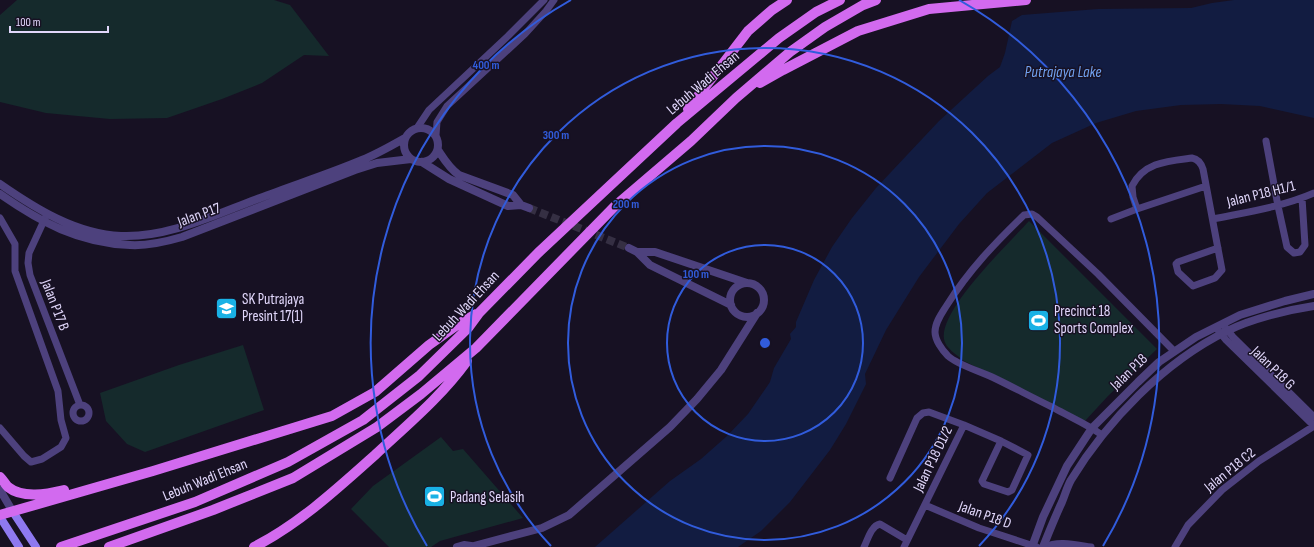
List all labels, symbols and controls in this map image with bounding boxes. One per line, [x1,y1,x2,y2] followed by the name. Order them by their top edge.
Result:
[10,8,108,34] scale bar
[16,15,41,30] text: 100 m
[663,47,743,119] street label: Lebuh Wadi Ehsan
[473,58,499,73] text: 400 m
[1025,63,1101,82] water label: Putrajaya Lake
[543,128,569,143] text: 300 m
[1224,176,1298,212] street label: Jalan P18 H1/1
[613,197,639,212] text: 200 m
[174,199,223,232] street label: Jalan P17
[429,267,503,345] street label: Lebuh Wadi Ehsan
[683,267,709,282] text: 100 m
[36,276,74,334] street label: Jalan P17 B
[242,290,305,326] place label: SK Putrajaya Presint 17(1)
[213,295,239,321] school or university icon: SK Putrajaya Presint 17(1)
[1054,302,1133,338] place label: Precinct 18 Sports Complex
[1025,307,1051,333] sports icon: Precinct 18 Sports Complex
[758,336,772,350] centre of rings
[1246,341,1299,394] street label: Jalan P18 G
[1106,350,1152,395] street label: Jalan P18
[909,423,957,496] street label: Jalan P18 D1/2
[1200,444,1260,497] street label: Jalan P18 C2
[160,454,250,506] street label: Lebuh Wadi Ehsan
[421,484,447,510] sports icon: Padang Selasih
[450,488,524,507] place label: Padang Selasih
[955,496,1014,533] street label: Jalan P18 D

